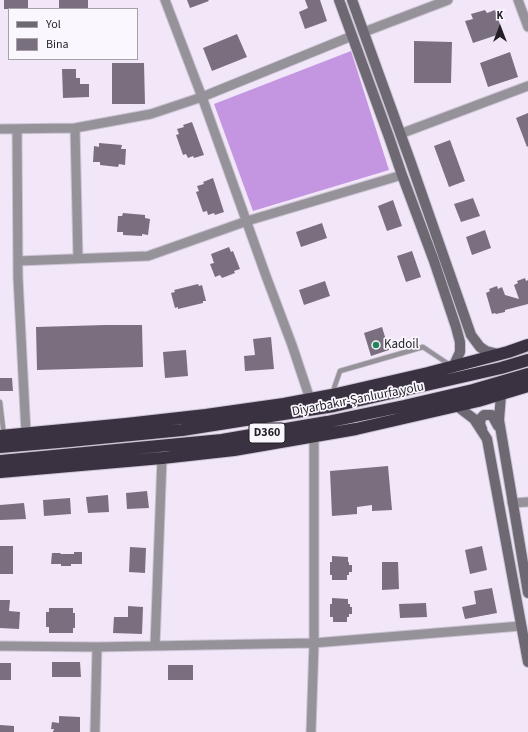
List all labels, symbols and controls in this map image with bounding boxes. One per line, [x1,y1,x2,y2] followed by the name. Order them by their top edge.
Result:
[8,8,138,60] legend
[480,8,520,48] north arrow
[497,8,503,23] text: K
[46,16,61,33] text: Yol
[46,36,69,53] text: Bina
[384,337,419,353] place label: Kadoil
[371,340,381,350] marker: Kadoil
[291,380,425,420] street label: Diyarbakır-Şanlıurfa yolu
[249,423,285,443] road number: D360

